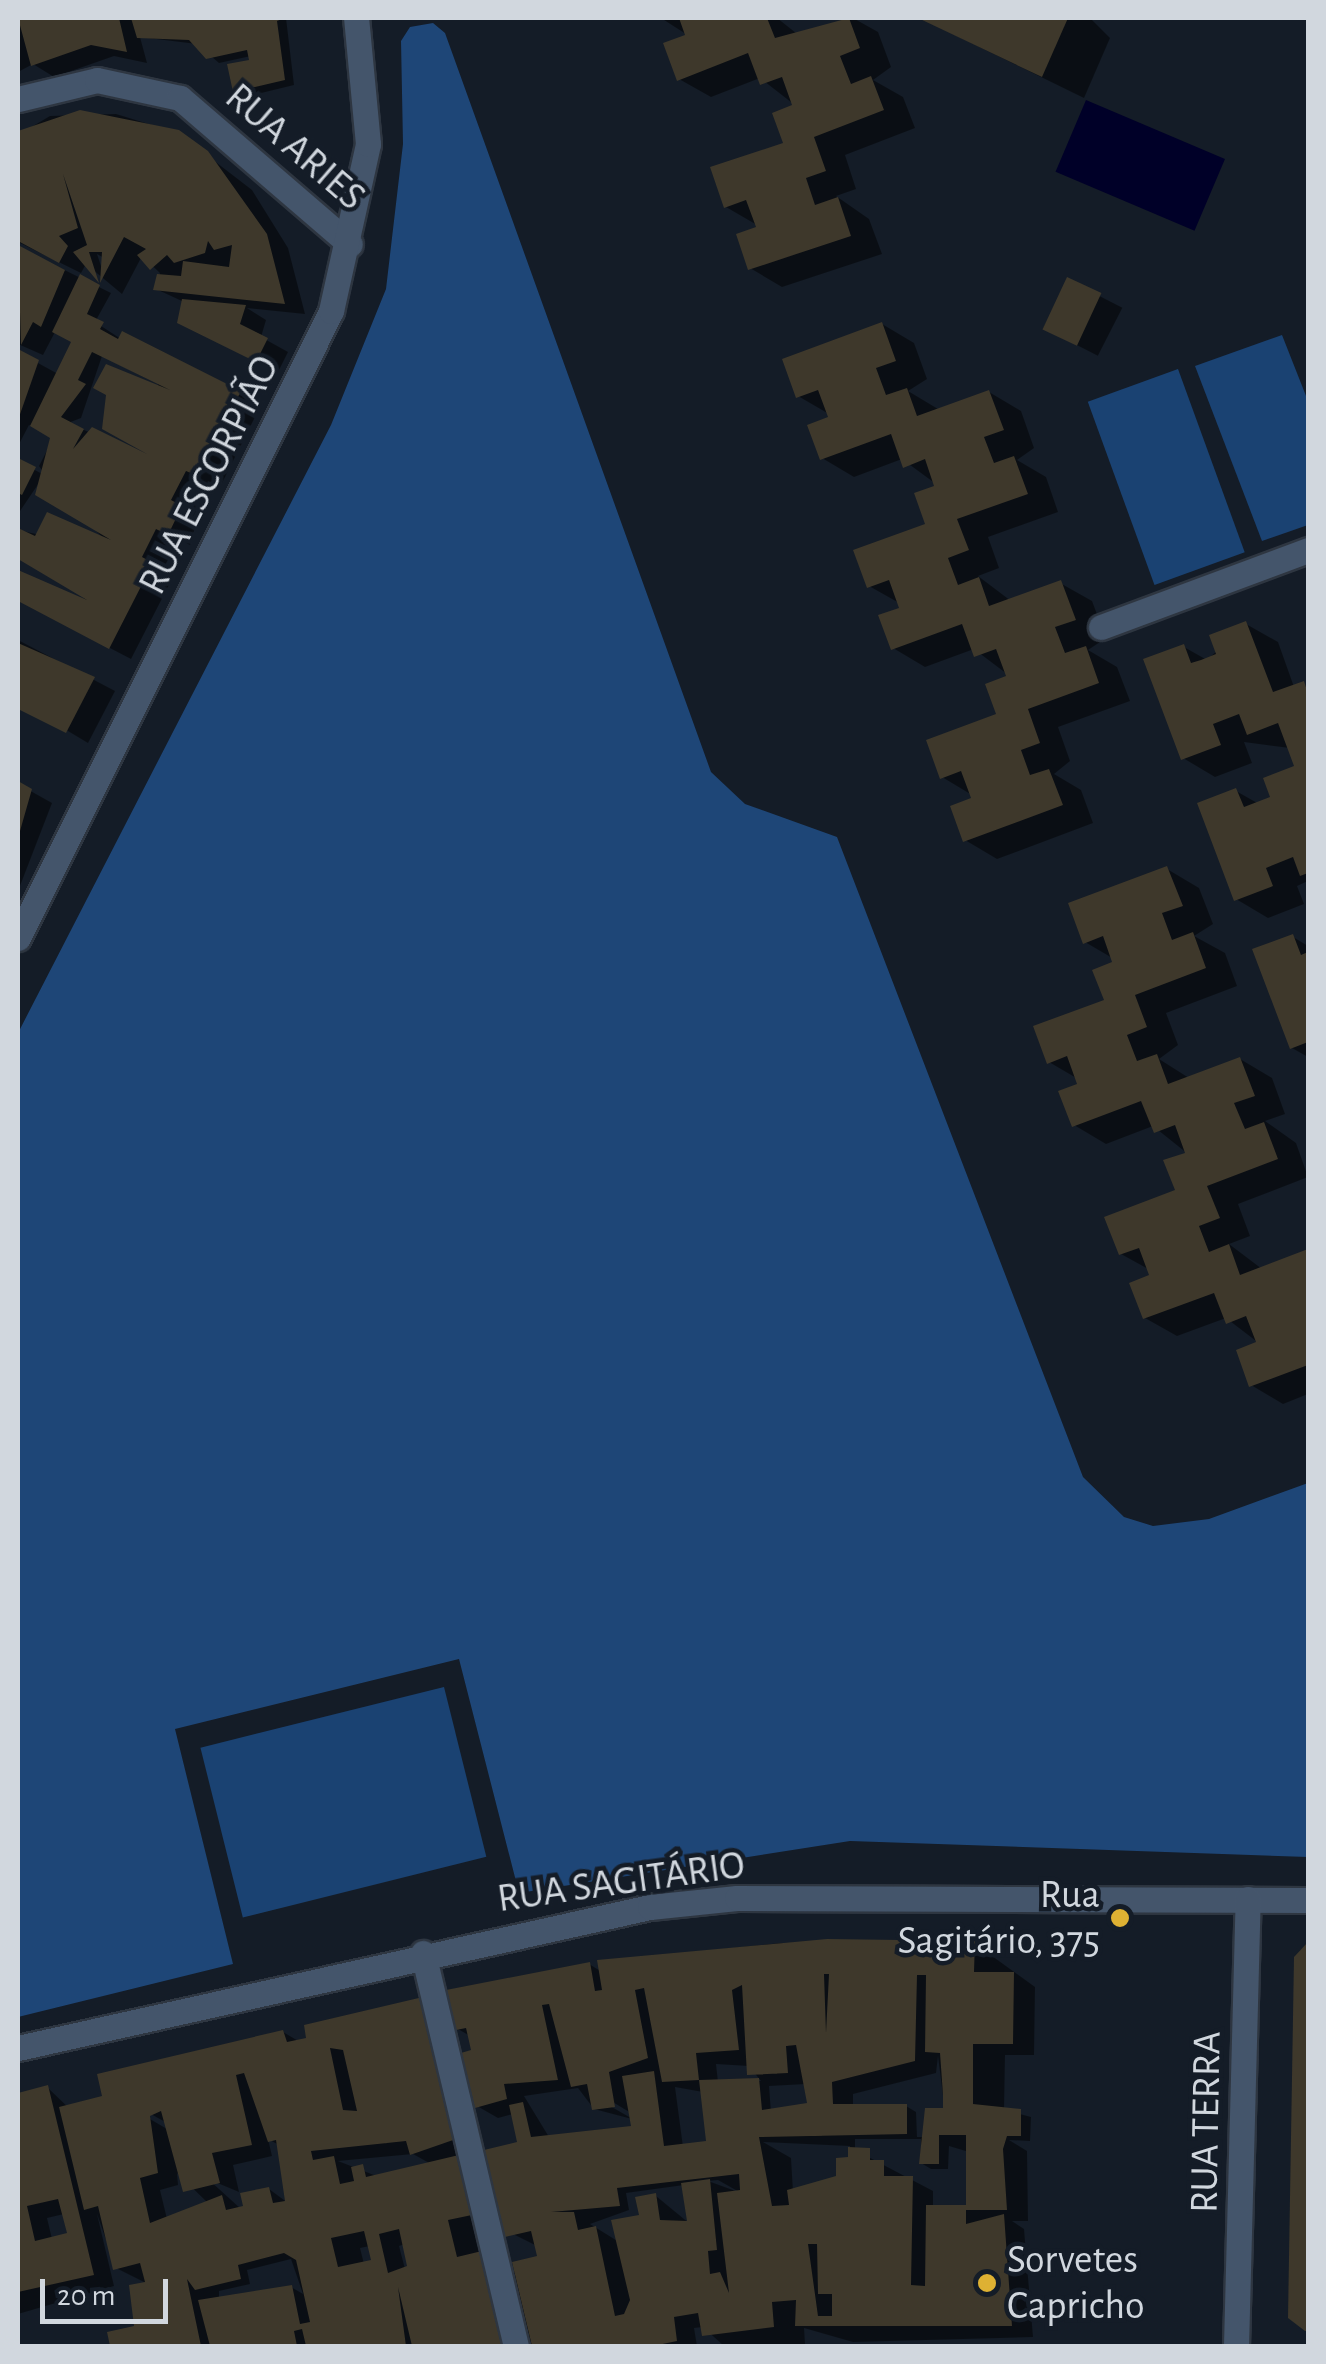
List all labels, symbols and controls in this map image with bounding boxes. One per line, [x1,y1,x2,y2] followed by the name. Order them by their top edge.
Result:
[215,73,375,221] street label: RUA ARIES
[128,348,290,602] street label: RUA ESCORPIÃO
[494,1841,748,1923] street label: RUA SAGITÁRIO
[897,1871,1100,1965] place label: Rua Sagitário, 375
[1109,1907,1131,1929] marker: Rua Sagitário, 375
[1180,2031,1232,2213] street label: RUA TERRA
[1007,2236,1145,2330] place label: Sorvetes Capricho
[45,2259,172,2321] scale bar
[976,2272,998,2294] marker: Sorvetes Capricho
[57,2281,115,2311] text: 20 m

